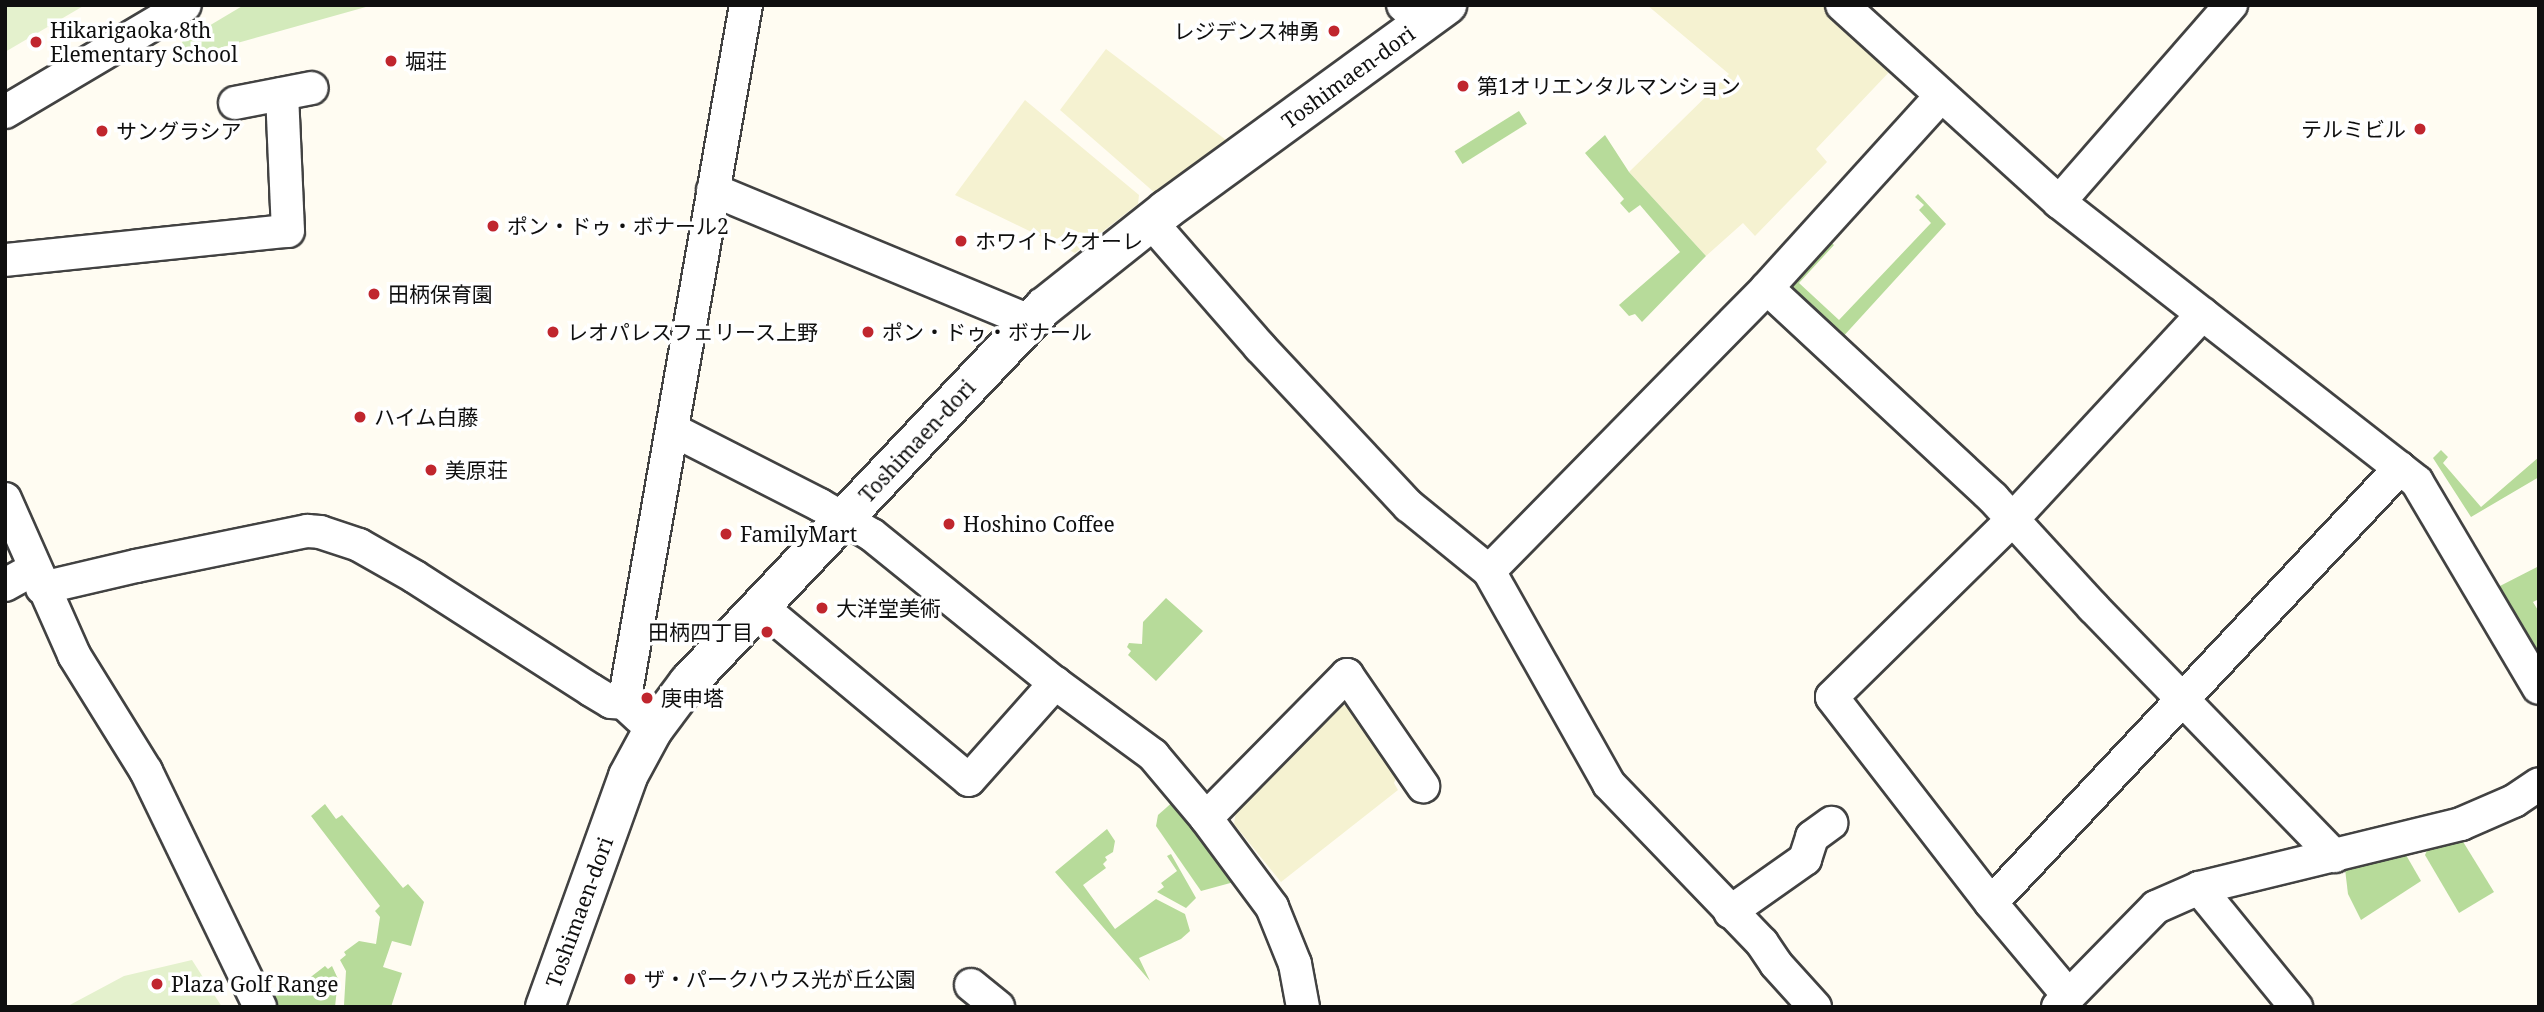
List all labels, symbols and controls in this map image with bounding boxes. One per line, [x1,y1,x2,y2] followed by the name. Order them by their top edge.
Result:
[50,17,238,67] place label: Hikarigaoka 8th Elementary School
[1173,18,1320,44] place label: レジデンス神勇
[1277,20,1419,134] street label: Toshimaen-dori
[1326,23,1342,39] marker: レジデンス神勇
[28,34,44,50] marker: Hikarigaoka 8th Elementary School
[405,48,447,74] place label: 堀荘
[383,53,399,69] marker: 堀荘
[1477,73,1741,99] place label: 第1オリエンタルマンション
[1455,78,1471,94] marker: 第1オリエンタルマンション
[2301,116,2406,142] place label: テルミビル
[116,118,242,144] place label: サングラシア
[2412,121,2428,137] marker: テルミビル
[94,123,110,139] marker: サングラシア
[507,213,729,239] place label: ポン・ドゥ・ボナール2
[485,218,501,234] marker: ポン・ドゥ・ボナール2
[975,228,1143,254] place label: ホワイトクオーレ
[953,233,969,249] marker: ホワイトクオーレ
[388,281,493,307] place label: 田柄保育園
[366,286,382,302] marker: 田柄保育園
[567,319,819,345] place label: レオパレスフェリース上野
[882,319,1092,345] place label: ポン・ドゥ・ボナール
[545,324,561,340] marker: レオパレスフェリース上野
[860,324,876,340] marker: ポン・ドゥ・ボナール
[854,375,980,507] street label: Toshimaen-dori
[374,404,479,430] place label: ハイム白藤
[352,409,368,425] marker: ハイム白藤
[445,457,508,483] place label: 美原荘
[423,462,439,478] marker: 美原荘
[963,511,1115,537] place label: Hoshino Coffee
[941,516,957,532] marker: Hoshino Coffee
[740,521,857,547] place label: FamilyMart
[718,526,734,542] marker: FamilyMart
[836,595,941,621] place label: 大洋堂美術
[814,600,830,616] marker: 大洋堂美術
[648,619,753,645] place label: 田柄四丁目
[759,624,775,640] marker: 田柄四丁目
[661,685,724,711] place label: 庚申塔
[639,690,655,706] marker: 庚申塔
[540,833,618,991] street label: Toshimaen-dori
[644,966,917,992] place label: ザ・パークハウス光が丘公園
[171,971,339,997] place label: Plaza Golf Range
[622,971,638,987] marker: ザ・パークハウス光が丘公園
[149,976,165,992] marker: Plaza Golf Range

